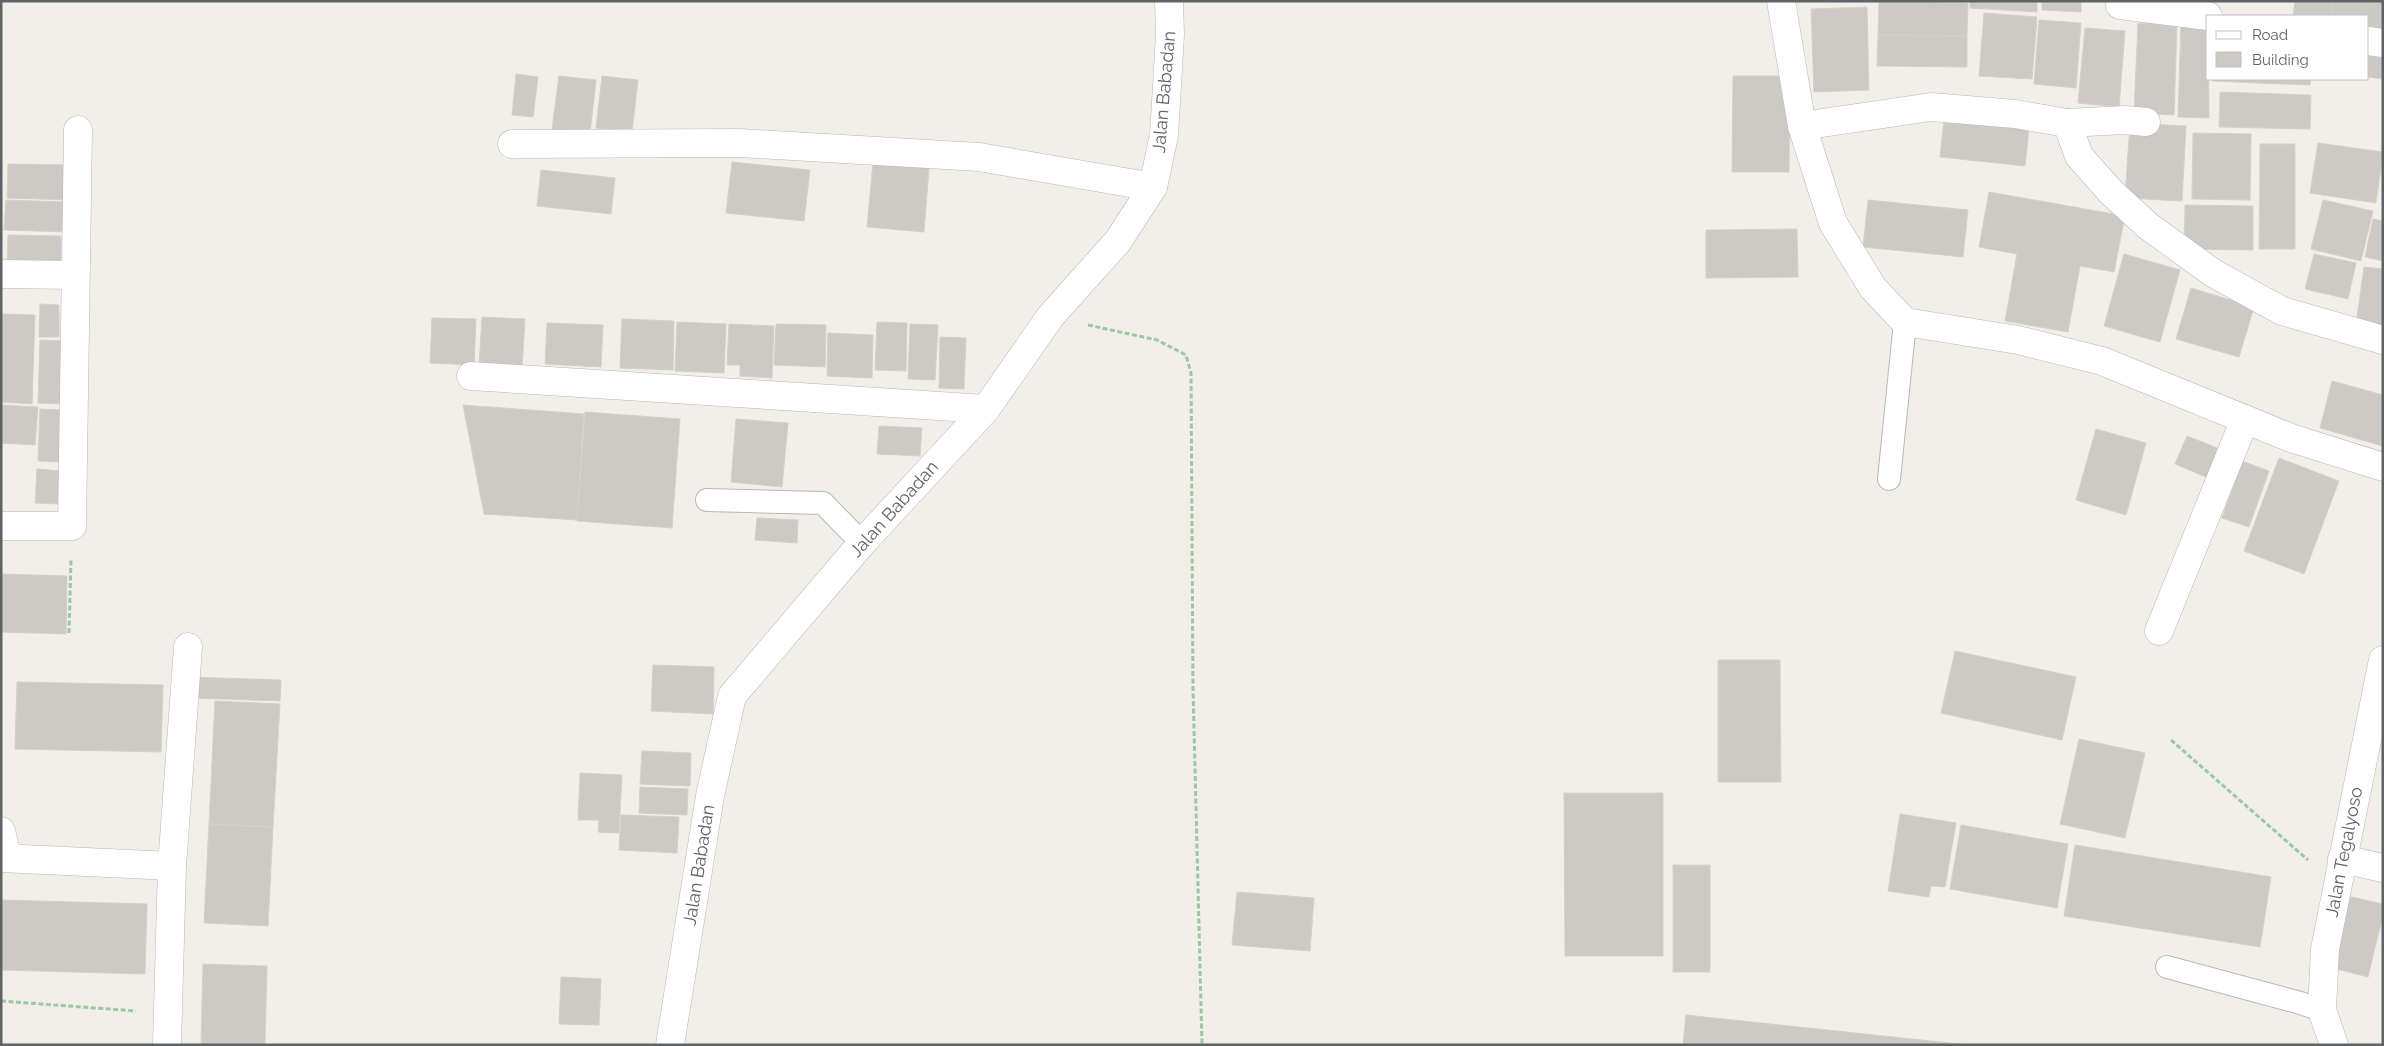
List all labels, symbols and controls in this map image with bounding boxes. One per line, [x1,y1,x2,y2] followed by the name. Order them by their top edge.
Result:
[2206,15,2369,80] legend
[2252,26,2288,44] text: Road
[1148,30,1179,154] street label: Jalan Babadan
[2252,51,2309,69] text: Building
[845,456,942,561] street label: Jalan Babadan
[2321,785,2366,919] street label: Jalan Tegalyoso
[679,803,718,927] street label: Jalan Babadan

